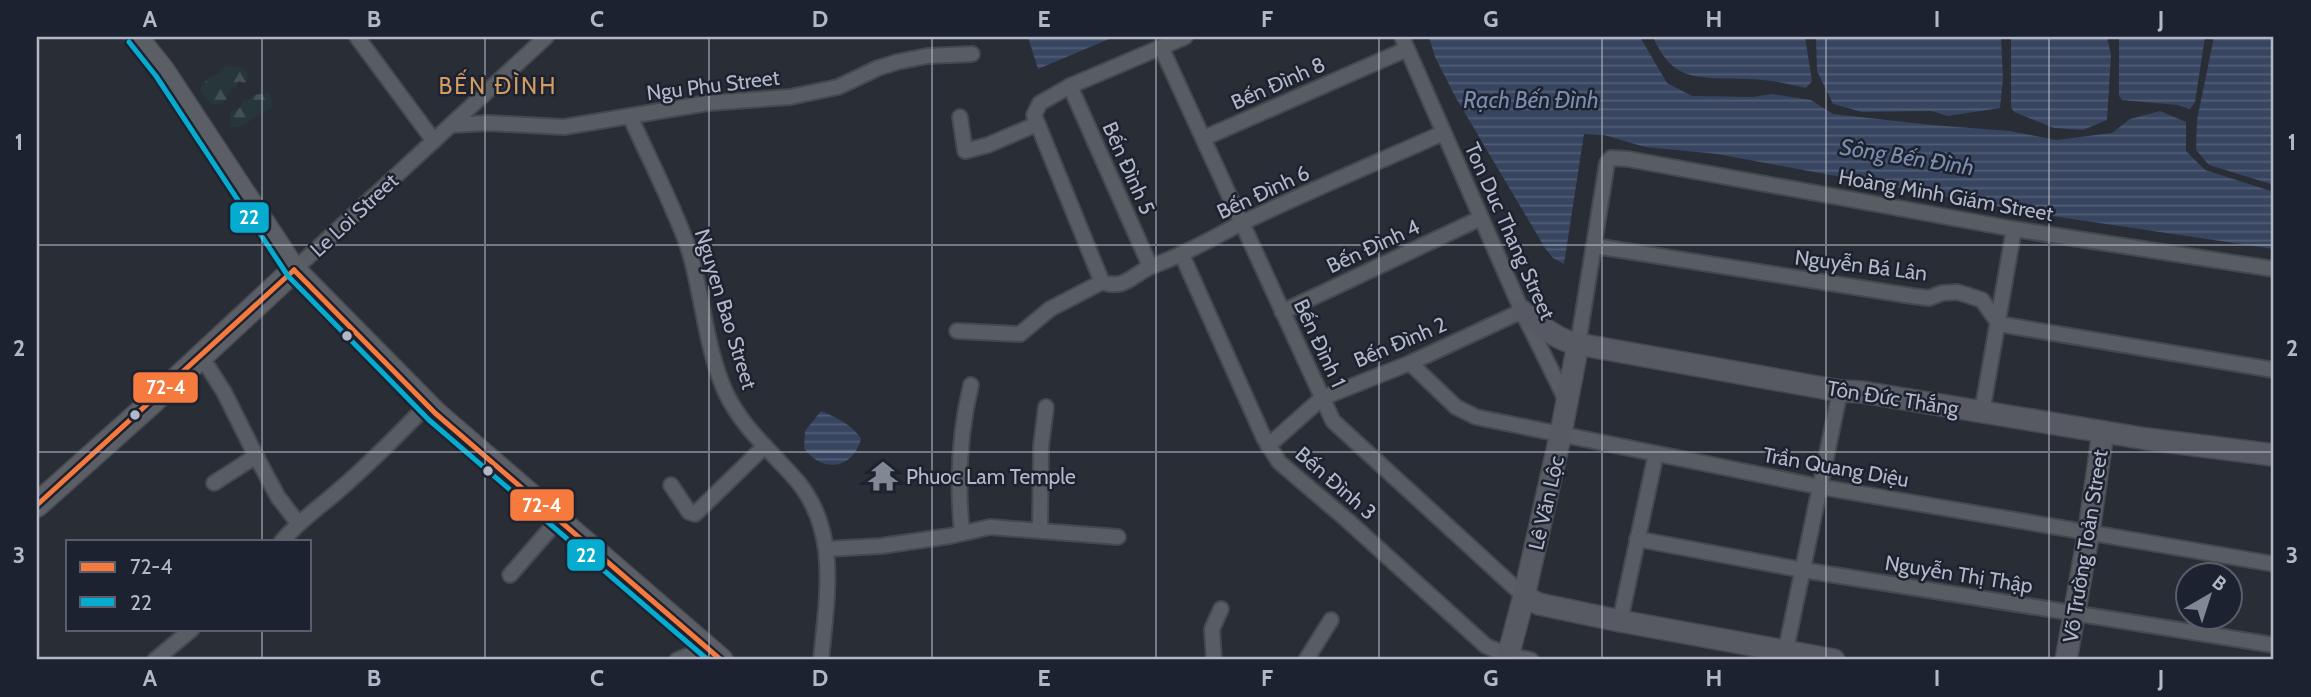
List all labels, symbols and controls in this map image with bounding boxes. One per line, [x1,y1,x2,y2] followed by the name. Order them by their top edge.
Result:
[143,5,158,33] text: A
[367,5,381,33] text: B
[590,5,604,33] text: C
[812,5,828,33] text: D
[1037,5,1051,33] text: E
[1261,5,1273,33] text: F
[1483,5,1499,33] text: G
[1706,5,1722,33] text: H
[1934,5,1940,33] text: I
[2157,5,2164,33] text: J
[1227,51,1329,115] street label: Bến Đình 8
[645,64,781,106] street label: Ngu Phu Street
[439,69,557,100] district label: BẾN ĐÌNH
[1463,86,1599,114] water label: Rạch Bến Đình
[1098,118,1160,218] street label: Bến Đình 5
[15,128,23,156] text: 1
[2288,128,2296,156] text: 1
[1838,133,1976,181] water label: Sông Bến Đình
[1460,139,1560,323] street label: Ton Duc Thang Street
[1213,160,1313,224] street label: Bến Đình 6
[1837,164,2055,226] street label: Hoàng Minh Giám Street
[305,168,403,262] street label: Le Loi Street
[229,201,270,234] line badge: 22
[239,206,259,229] text: 22
[1323,214,1423,278] street label: Bến Đình 4
[690,226,762,392] street label: Nguyen Bao Street
[1793,244,1929,286] street label: Nguyễn Bá Lân
[1289,295,1351,391] street label: Bến Đình 1
[1350,311,1450,373] street label: Bến Đình 2
[340,329,354,343] unlabelled marker
[13,334,25,362] text: 2
[2286,334,2298,362] text: 2
[132,371,199,404] line badge: 72-4
[1825,375,1961,421] street label: Tôn Đức Thắng
[146,376,186,399] text: 72-4
[128,408,142,422] unlabelled marker
[1291,441,1381,525] street label: Bến Đình 3
[1761,442,1911,492] street label: Trần Quang Diệu
[2057,448,2113,644] street label: Võ Trường Toản Street
[1523,454,1569,552] street label: Lê Văn Lộc
[866,459,900,493] temple icon: Phuoc Lam Temple
[481,464,495,478] unlabelled marker
[906,464,1076,489] place label: Phuoc Lam Temple
[509,488,575,522] line badge: 72-4
[522,494,562,517] text: 72-4
[566,538,606,572] line badge: 22
[66,540,312,630] legend
[13,541,25,569] text: 3
[2286,541,2298,569] text: 3
[576,544,596,567] text: 22
[1883,550,2035,598] street label: Nguyễn Thị Thập
[130,554,172,579] text: 72-4
[2174,560,2244,630] north arrow
[2208,570,2231,596] text: B
[130,590,152,615] text: 22
[143,664,158,692] text: A
[367,664,381,692] text: B
[590,664,604,692] text: C
[812,664,828,692] text: D
[1037,664,1051,692] text: E
[1261,664,1273,692] text: F
[1483,664,1499,692] text: G
[1706,664,1722,692] text: H
[1934,664,1940,692] text: I
[2157,664,2164,692] text: J

